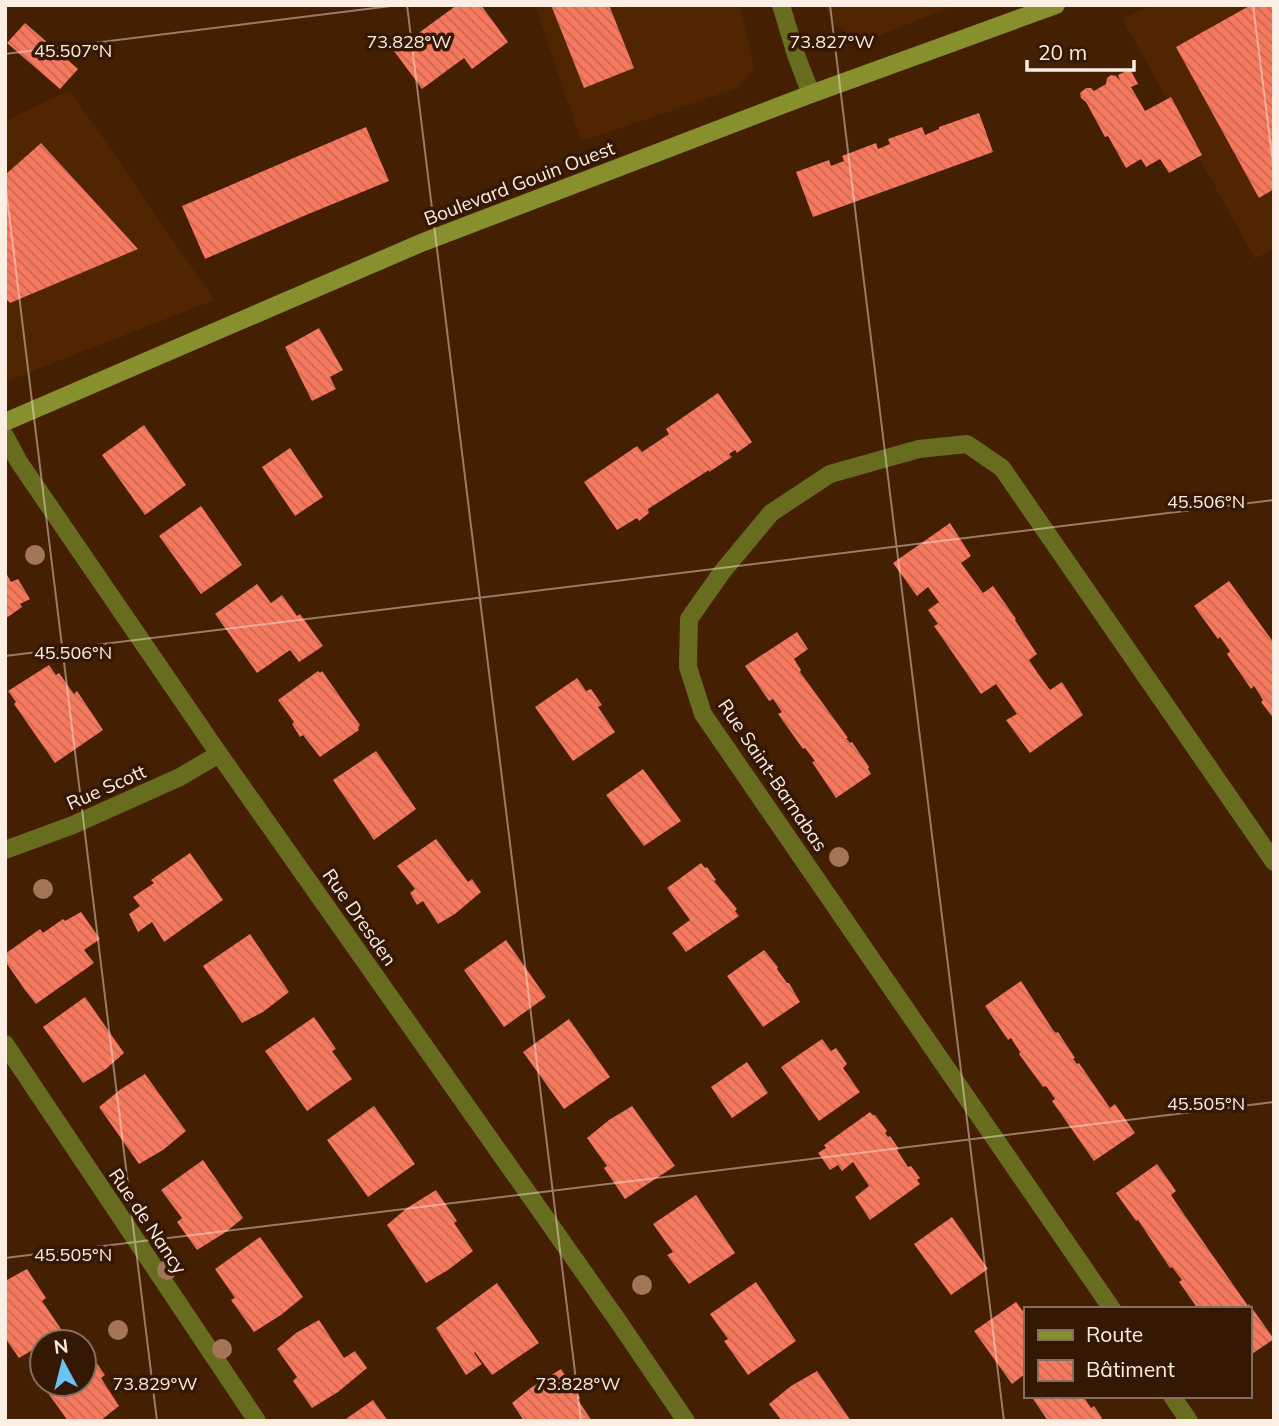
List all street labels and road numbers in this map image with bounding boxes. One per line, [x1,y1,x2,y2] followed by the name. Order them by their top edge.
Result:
[420,135,618,230] street label: Boulevard Gouin Ouest
[713,694,833,856] street label: Rue Saint-Barnabas
[63,759,150,815] street label: Rue Scott
[318,864,402,970] street label: Rue Dresden
[104,1164,192,1278] street label: Rue de Nancy

